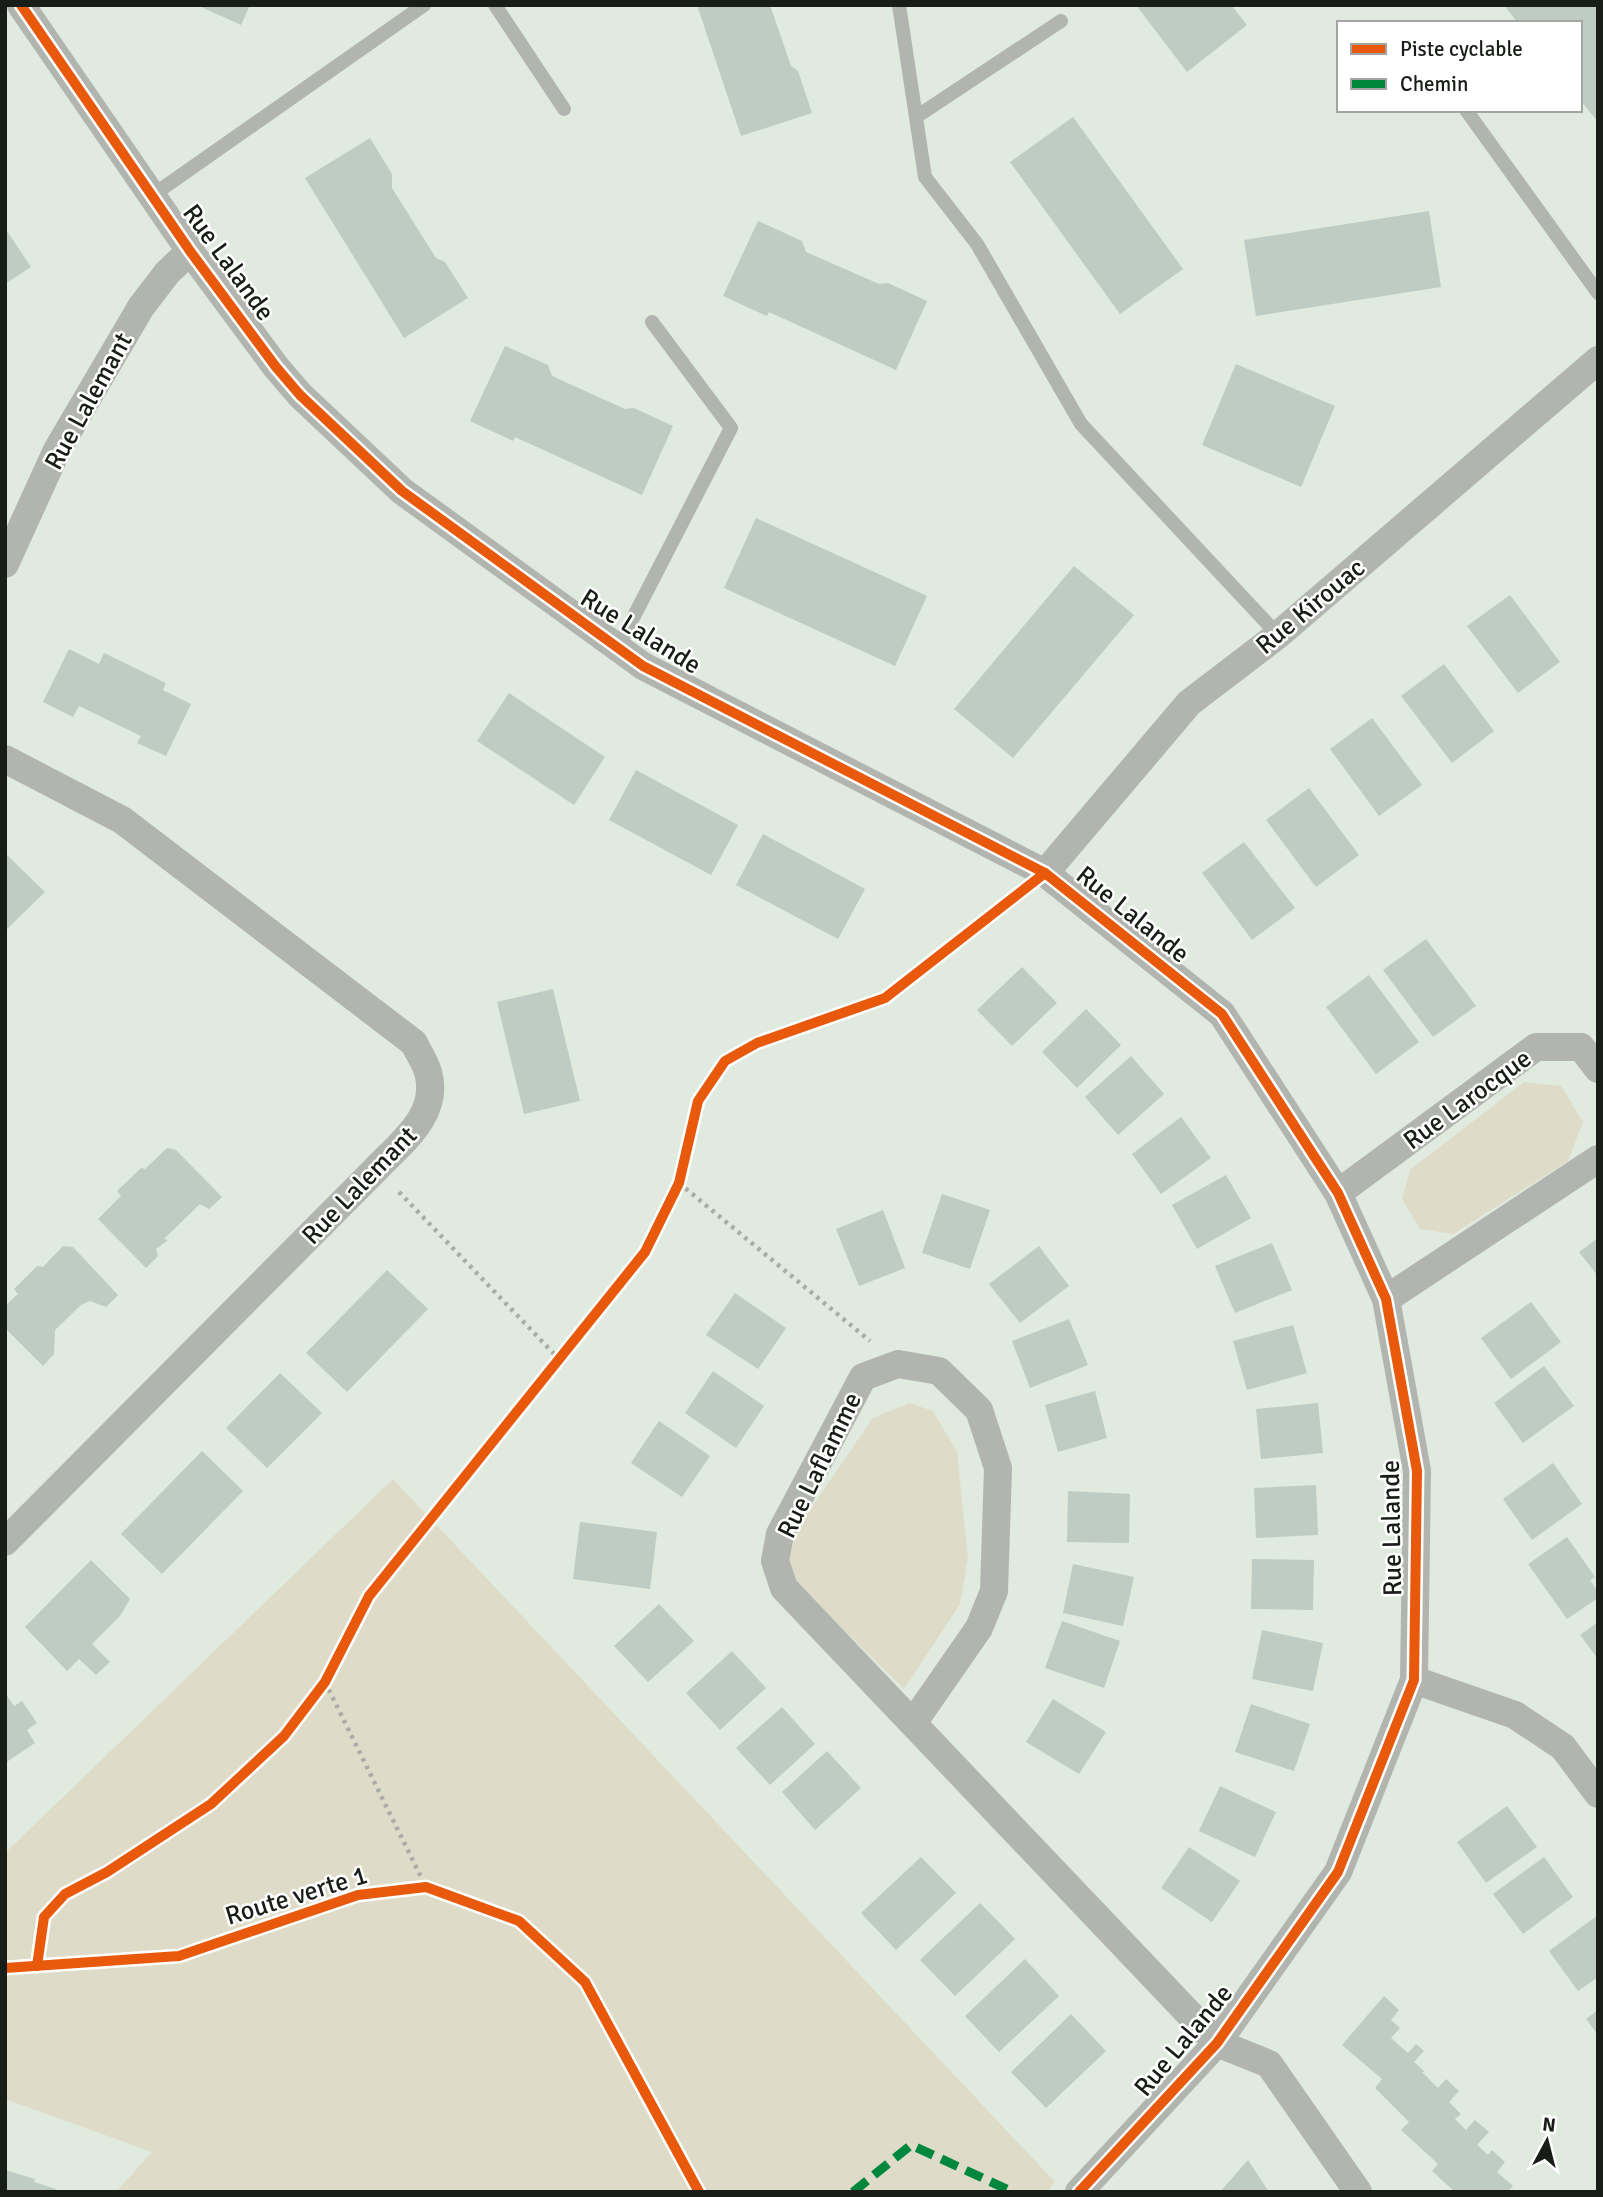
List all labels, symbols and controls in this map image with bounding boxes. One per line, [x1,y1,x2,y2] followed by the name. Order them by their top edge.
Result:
[1337,21,1582,112] legend
[1400,36,1523,62] text: Piste cyclable
[1400,71,1469,97] text: Chemin
[175,198,281,327] street label: Rue Lalande
[38,327,140,476] street label: Rue Lalemant
[1250,552,1372,662] street label: Rue Kirouac
[574,582,707,682] street label: Rue Lalande
[1069,859,1195,970] street label: Rue Lalande
[1397,1043,1538,1157] street label: Rue Larocque
[295,1120,424,1251] street label: Rue Lalemant
[771,1387,869,1544] street label: Rue Laflamme
[1375,1460,1409,1596] street label: Rue Lalande
[221,1859,371,1933] street label: Route verte 1
[1128,1978,1240,2103] street label: Rue Lalande
[1512,2106,1582,2176] north arrow
[1541,2112,1557,2138] text: N

